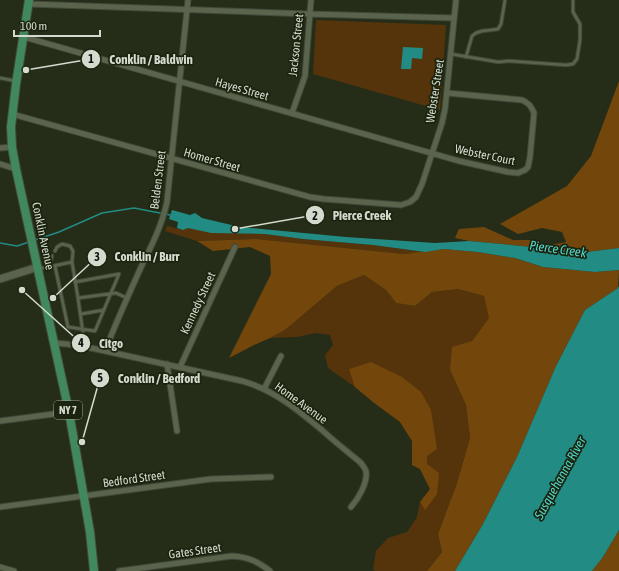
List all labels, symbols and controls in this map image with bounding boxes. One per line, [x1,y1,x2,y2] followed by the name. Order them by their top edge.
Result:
[14,12,100,38] scale bar
[286,12,306,77] street label: Jackson Street
[20,19,47,33] text: 100 m
[81,47,201,72] callout: Conklin / Baldwin
[88,52,94,66] text: 1
[109,52,193,67] text: Conklin / Baldwin
[423,58,447,124] street label: Webster Street
[214,75,271,103] street label: Hayes Street
[454,142,517,168] street label: Webster Court
[182,145,242,175] street label: Homer Street
[147,149,169,210] street label: Belden Street
[29,201,57,271] street label: Conklin Avenue
[305,203,399,228] callout: Pierce Creek
[333,208,392,223] text: Pierce Creek
[312,209,318,223] text: 2
[528,238,588,260] water label: Pierce Creek
[87,244,187,269] callout: Conklin / Burr
[115,249,181,264] text: Conklin / Burr
[94,250,100,264] text: 3
[178,269,219,336] street label: Kennedy Street
[71,331,131,356] callout: Citgo
[77,336,84,350] text: 4
[99,336,123,351] text: Citgo
[90,366,209,391] callout: Conklin / Bedford
[97,371,103,385] text: 5
[118,371,200,386] text: Conklin / Bedford
[272,379,330,427] street label: Home Avenue
[54,401,82,419] road number: NY 7
[531,433,589,523] water label: Susquehanna River
[102,468,167,490] street label: Bedford Street
[168,540,223,562] street label: Gates Street

